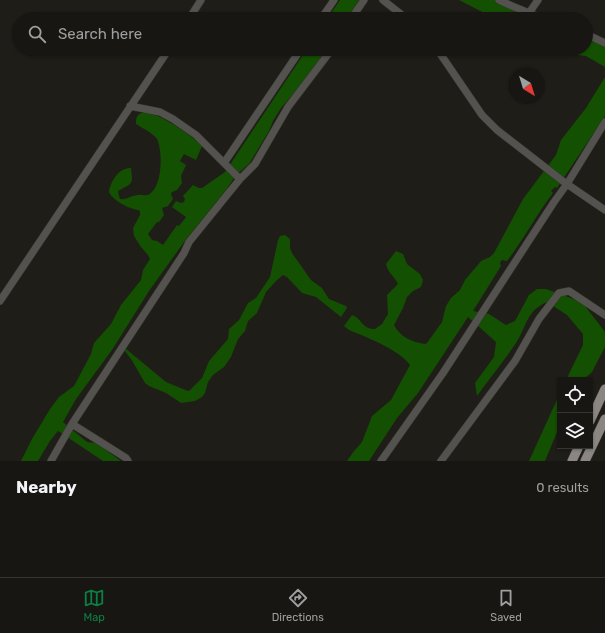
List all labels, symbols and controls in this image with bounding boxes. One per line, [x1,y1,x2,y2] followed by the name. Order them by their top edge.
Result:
[12,12,593,56] search box
[26,23,48,45] icon: search
[58,25,142,43] text: Search here
[509,68,545,104] north arrow
[557,377,593,449] map controls
[557,377,593,413] button: locate
[557,413,593,449] button: layers
[16,477,77,497] text: Nearby
[536,480,589,495] text: 0 results
[83,587,105,624] tab: Map
[272,587,324,624] tab: Directions
[490,587,522,624] tab: Saved

